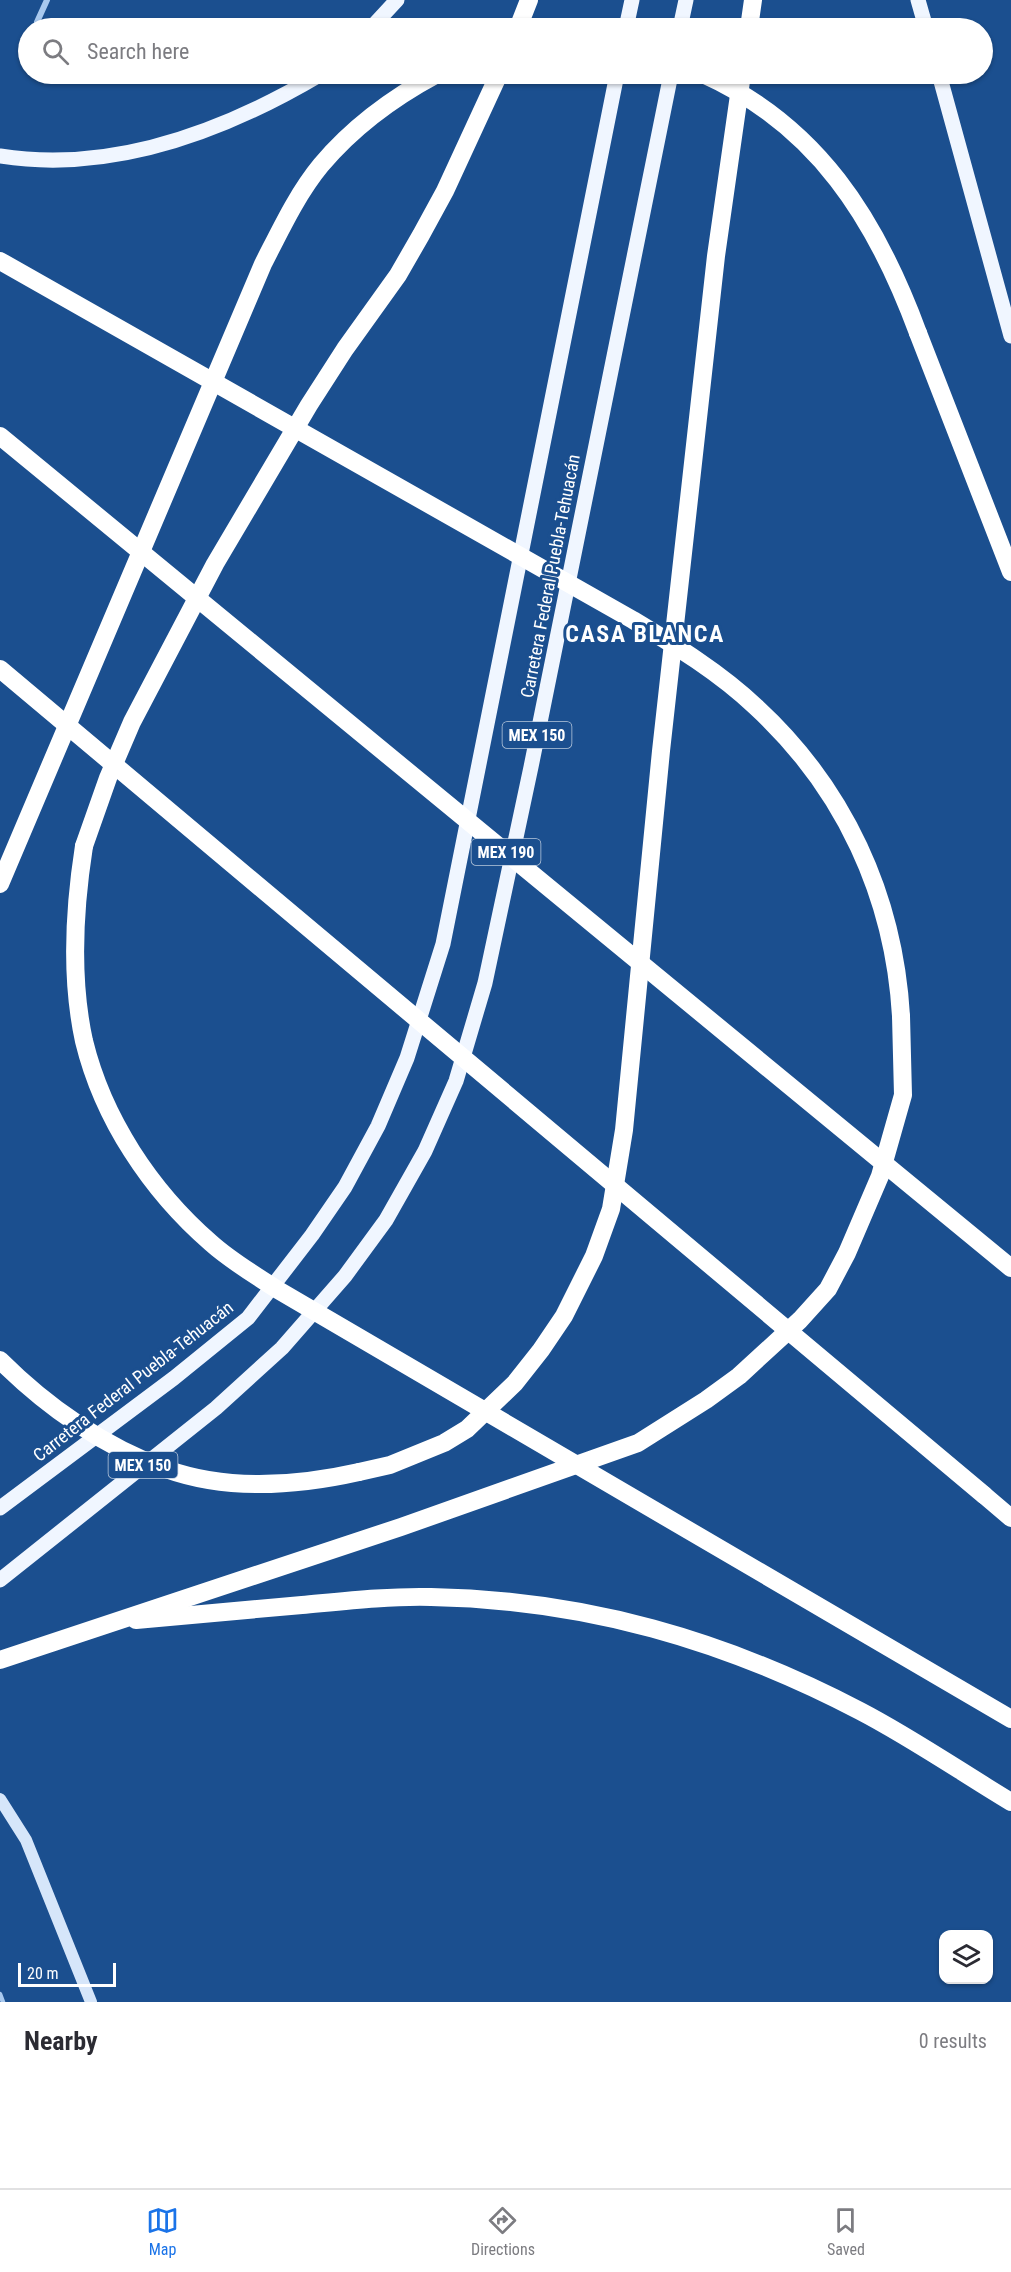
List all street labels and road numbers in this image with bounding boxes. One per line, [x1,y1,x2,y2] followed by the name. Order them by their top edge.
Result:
[516,452,584,700] street label: Carretera Federal Puebla-Tehuacán
[502,722,572,748] road number: MEX 150
[472,839,540,865] road number: MEX 190
[29,1296,237,1466] street label: Carretera Federal Puebla-Tehuacán
[108,1452,178,1478] road number: MEX 150

